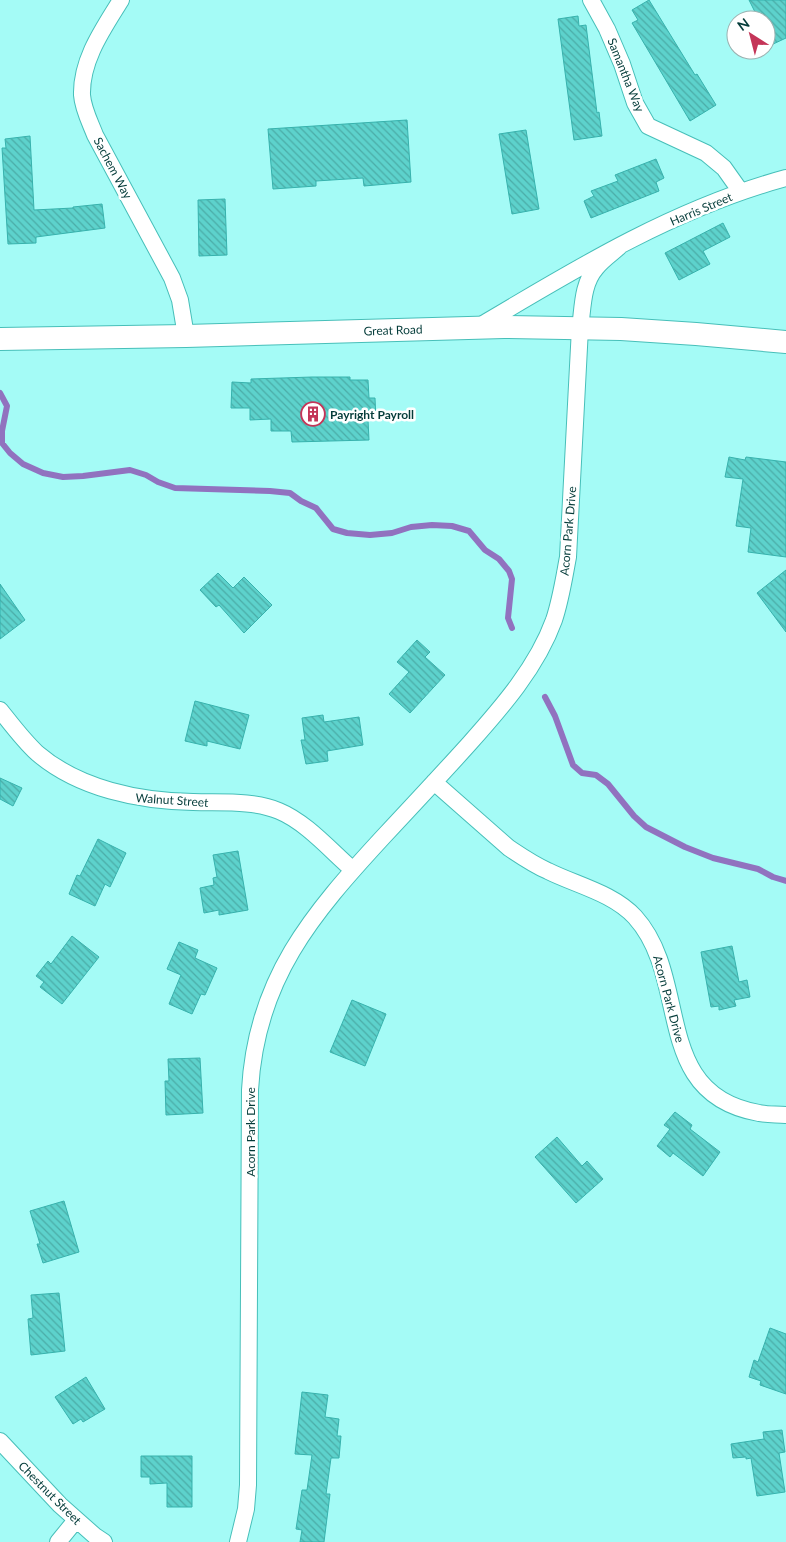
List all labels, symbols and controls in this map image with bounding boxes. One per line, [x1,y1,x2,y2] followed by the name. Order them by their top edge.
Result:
[726,10,776,60] north arrow
[734,14,752,34] text: N
[604,36,648,115] street label: Samantha Way
[90,135,136,202] street label: Sachem Way
[667,189,735,229] street label: Harris Street
[363,321,423,339] street label: Great Road
[300,401,326,427] building icon: Payright Payroll
[330,407,414,422] place label: Payright Payroll
[557,486,579,576] street label: Acorn Park Drive
[135,790,210,810] street label: Walnut Street
[650,954,688,1044] street label: Acorn Park Drive
[243,1087,258,1177] street label: Acorn Park Drive
[15,1458,85,1528] street label: Chestnut Street

